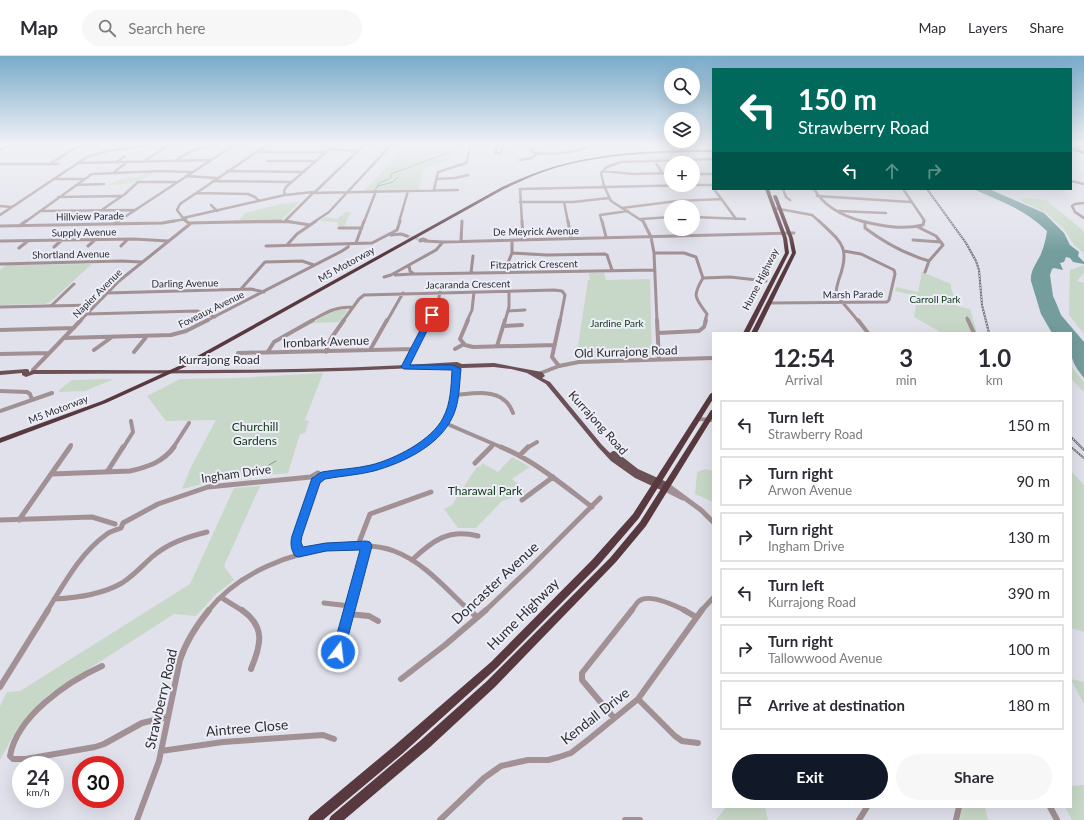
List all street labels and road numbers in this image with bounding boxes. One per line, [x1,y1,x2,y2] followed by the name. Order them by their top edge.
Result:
[56,209,124,223] street label: Hillview Parade
[493,224,579,238] street label: De Meyrick Avenue
[52,225,116,239] street label: Supply Avenue
[316,243,377,285] street label: M5 Motorway
[739,245,781,312] street label: Hume Highway
[32,247,110,261] street label: Shortland Avenue
[490,257,578,271] street label: Fitzpatrick Crescent
[70,266,124,320] street label: Napier Avenue
[151,276,219,290] street label: Darling Avenue
[426,277,511,291] street label: Jacaranda Crescent
[823,287,883,301] street label: Marsh Parade
[176,288,246,330] street label: Foveaux Avenue
[283,332,369,351] street label: Ironbark Avenue
[574,342,678,361] street label: Old Kurrajong Road
[178,352,260,367] street label: Kurrajong Road
[566,387,631,458] street label: Kurrajong Road
[26,392,90,426] street label: M5 Motorway
[200,461,272,486] street label: Ingham Drive
[448,538,542,627] street label: Doncaster Avenue
[483,574,563,653] street label: Hume Highway
[141,647,180,751] street label: Strawberry Road
[557,684,632,748] street label: Kendall Drive
[205,715,289,740] street label: Aintree Close

